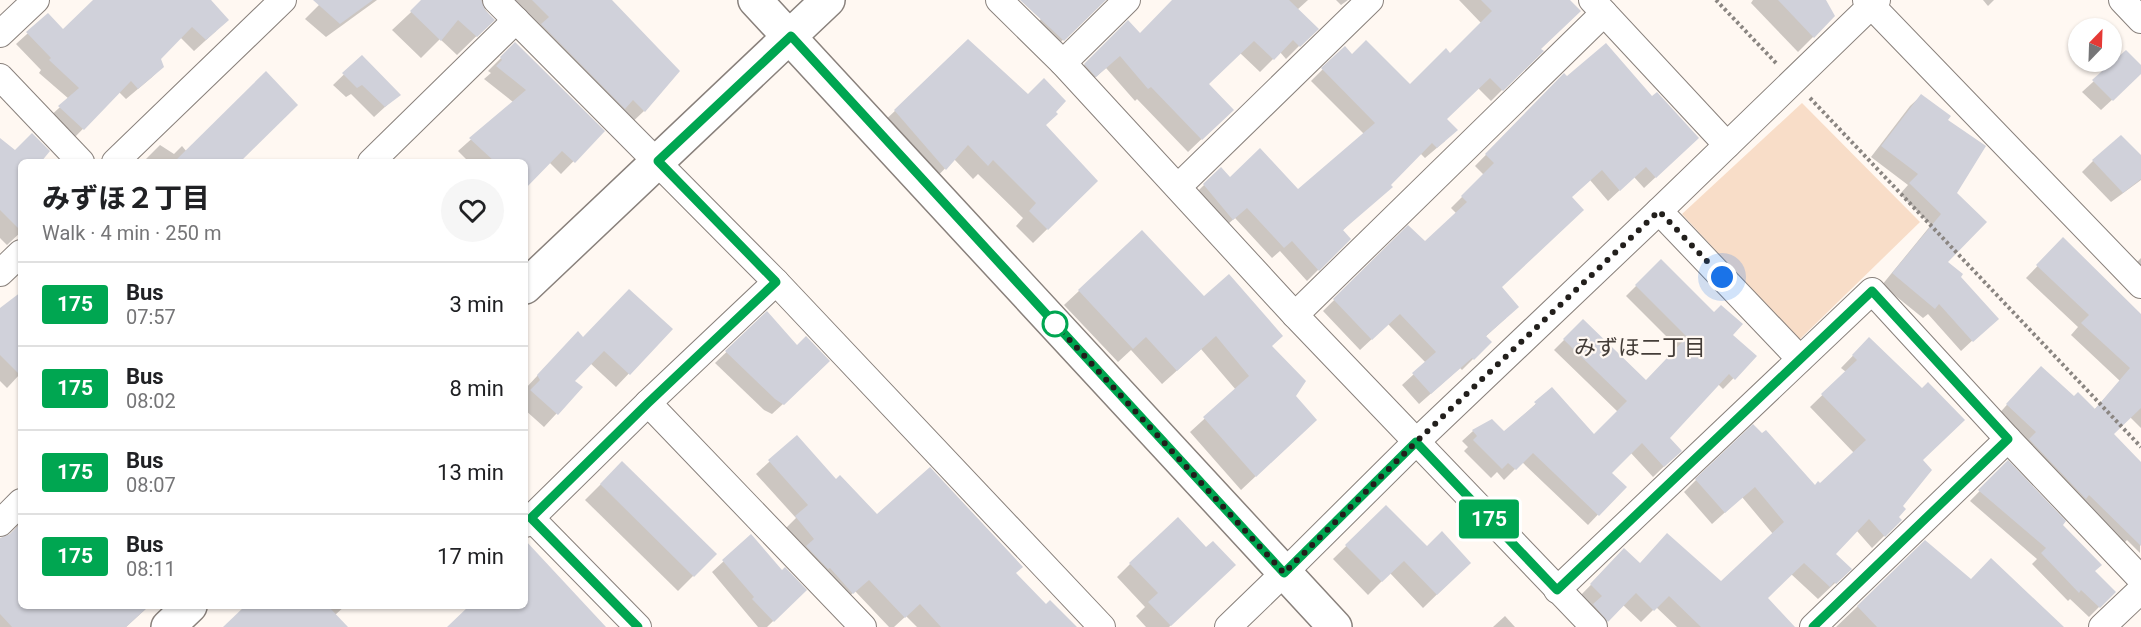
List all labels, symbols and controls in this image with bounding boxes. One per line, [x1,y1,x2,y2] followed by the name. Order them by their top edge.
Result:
[2068,18,2122,72] north arrow
[2068,18,2122,72] map controls
[441,179,504,242] button: heart
[42,182,210,215] text: みずほ２丁目
[42,221,221,245] text: Walk · 4 min · 250 m
[1707,262,1737,292] your location
[126,280,164,305] text: Bus
[57,292,93,316] text: 175
[449,292,504,317] text: 3 min
[126,305,176,329] text: 07:57
[1042,311,1068,337] unlabelled marker
[1574,335,1706,360] district label: みずほ二丁目
[126,364,164,389] text: Bus
[57,376,93,400] text: 175
[449,376,504,401] text: 8 min
[126,389,176,413] text: 08:02
[126,448,164,473] text: Bus
[57,460,93,484] text: 175
[437,460,504,485] text: 13 min
[126,473,176,497] text: 08:07
[1454,500,1524,538] line badge: 175
[1471,507,1507,531] text: 175
[126,532,164,557] text: Bus
[57,544,93,568] text: 175
[437,544,504,569] text: 17 min
[126,557,176,581] text: 08:11

